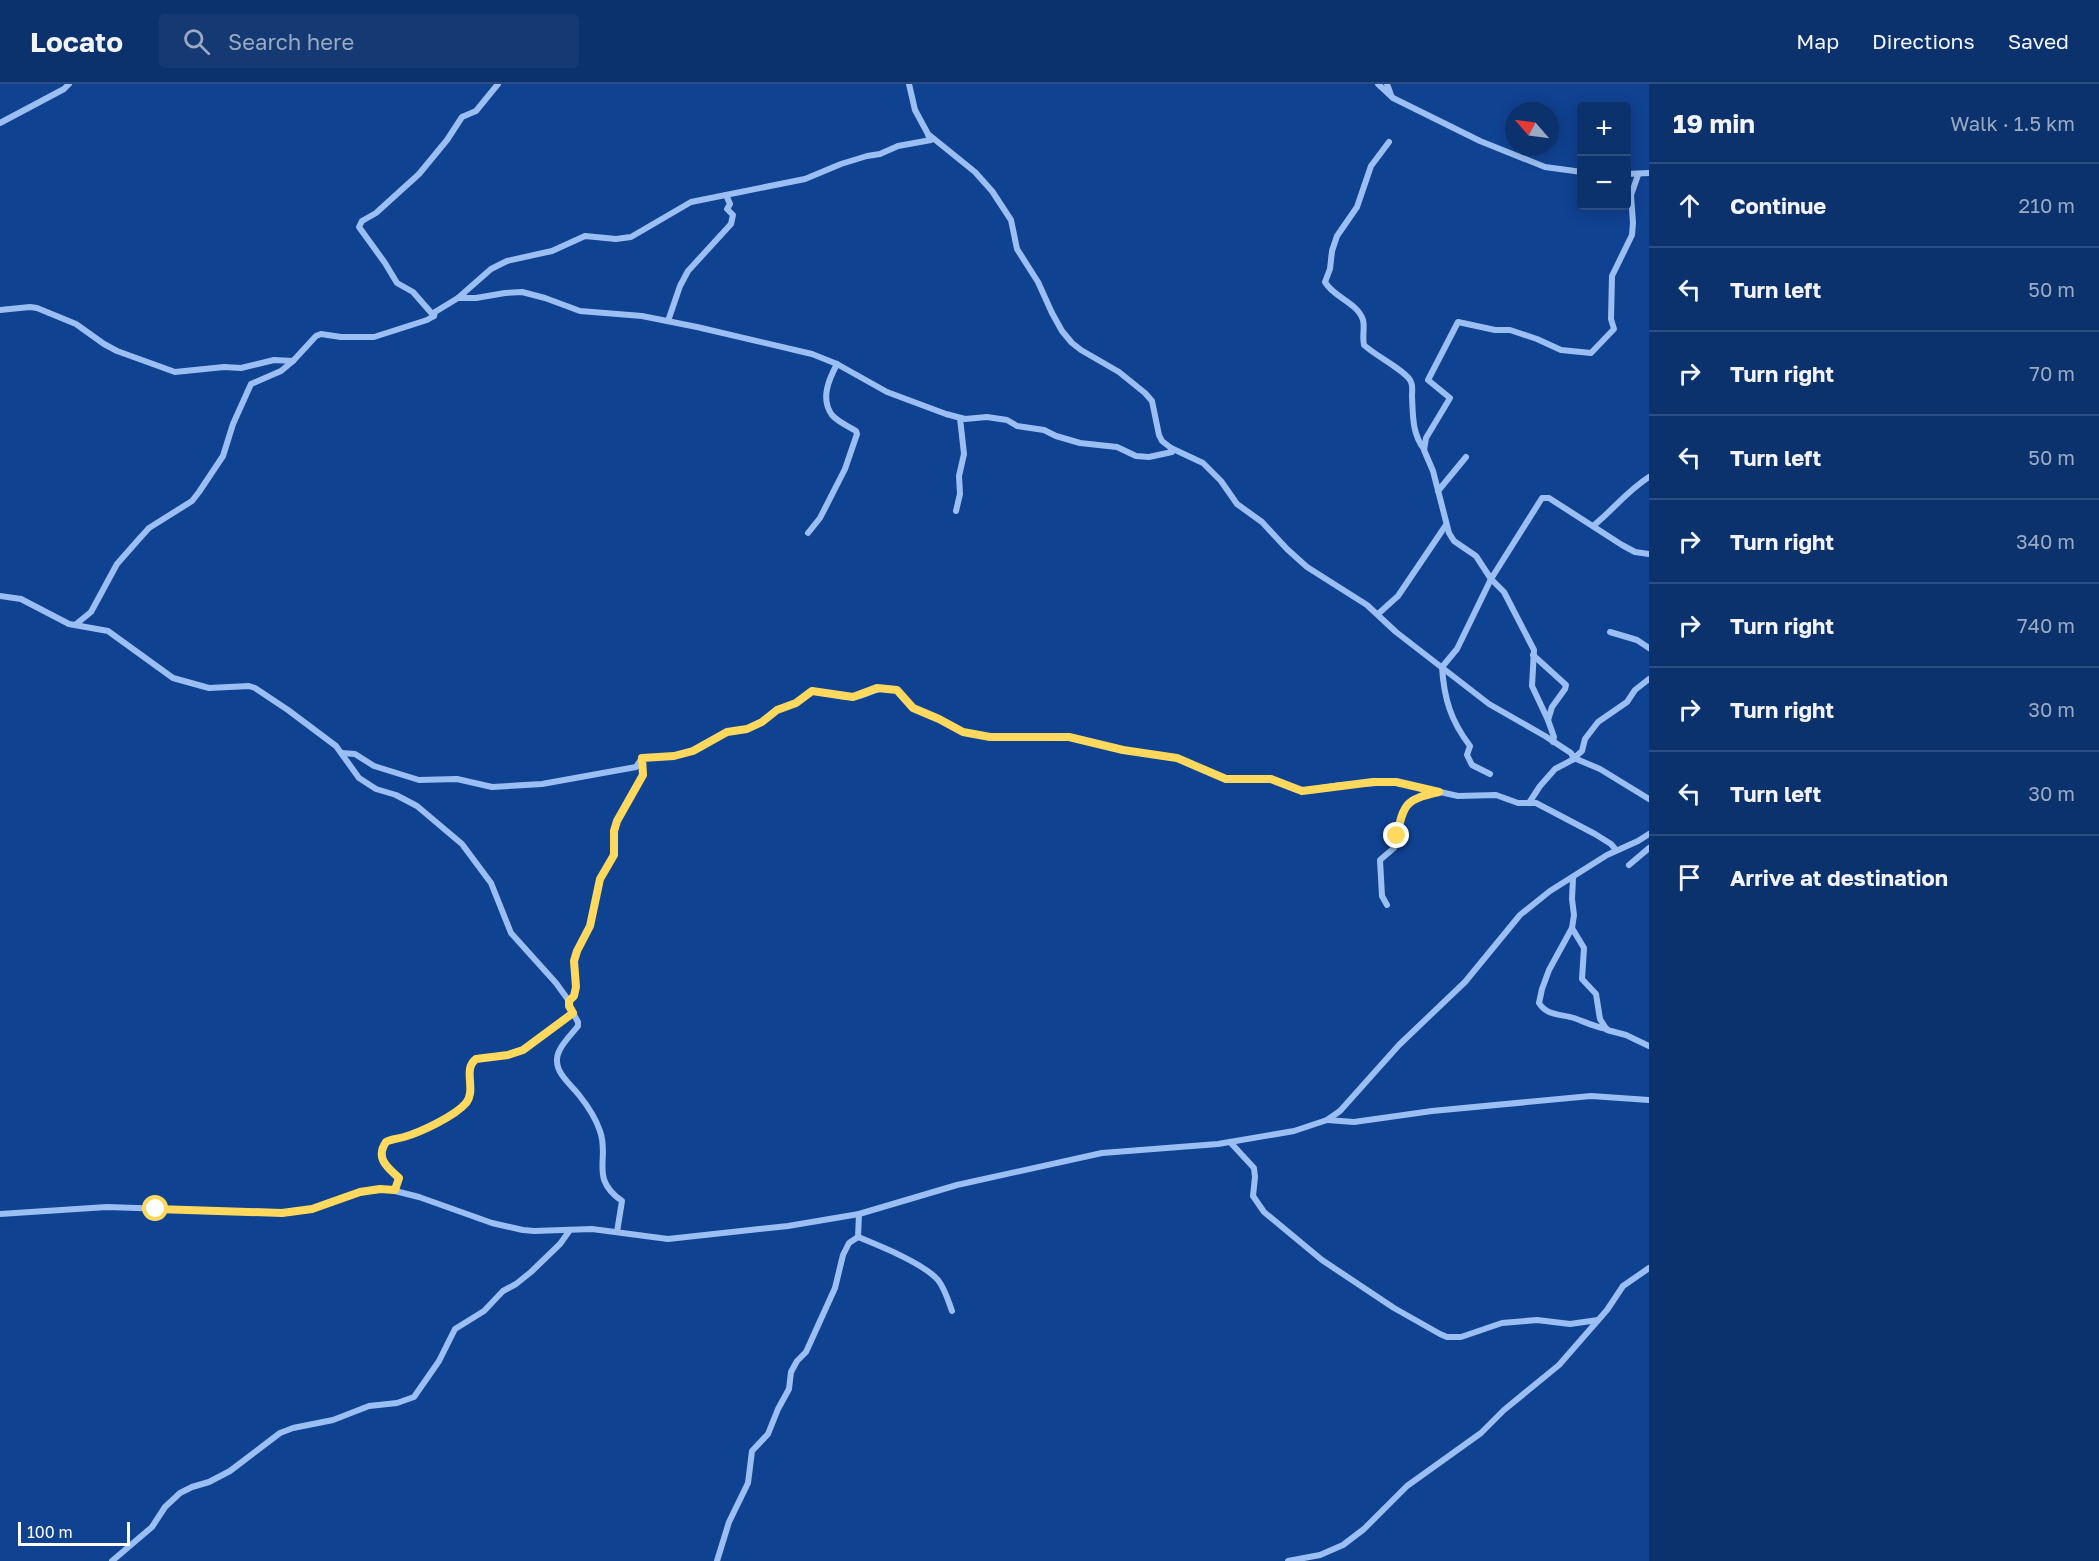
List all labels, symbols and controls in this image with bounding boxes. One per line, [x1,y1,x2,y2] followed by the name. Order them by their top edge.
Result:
[159,14,579,68] search box
[30,25,123,58] text: Locato
[180,25,213,58] icon: search
[228,28,354,55] text: Search here
[1796,28,1839,54] text: Map
[1872,28,1975,54] text: Directions
[2008,28,2069,54] text: Saved
[1505,102,1559,156] north arrow
[1577,102,1631,210] map controls
[1577,102,1631,156] button: +
[1673,108,1755,139] text: 19 min
[1950,111,2075,135] text: Walk · 1.5 km
[1577,156,1631,210] button: −
[1673,189,1706,222] icon: ahead
[1730,192,1826,219] text: Continue
[2019,193,2075,217] text: 210 m
[1673,273,1706,306] icon: left
[1730,276,1821,303] text: Turn left
[2028,277,2075,301] text: 50 m
[1673,357,1706,390] icon: right
[1730,360,1834,387] text: Turn right
[2029,361,2075,385] text: 70 m
[1673,441,1706,474] icon: left
[1730,444,1821,471] text: Turn left
[2028,445,2075,469] text: 50 m
[1673,525,1706,558] icon: right
[1730,528,1834,555] text: Turn right
[2016,529,2075,553] text: 340 m
[1673,609,1706,642] icon: right
[1730,612,1834,639] text: Turn right
[2017,613,2075,637] text: 740 m
[1673,693,1706,726] icon: right
[1730,696,1834,723] text: Turn right
[2028,697,2075,721] text: 30 m
[1673,777,1706,810] icon: left
[1730,780,1821,807] text: Turn left
[2028,781,2075,805] text: 30 m
[1383,822,1409,848] route end
[1673,861,1706,894] icon: arrive
[1730,864,1948,891] text: Arrive at destination
[142,1195,168,1221] route start
[18,1519,130,1546] scale bar
[27,1522,73,1542] text: 100 m

